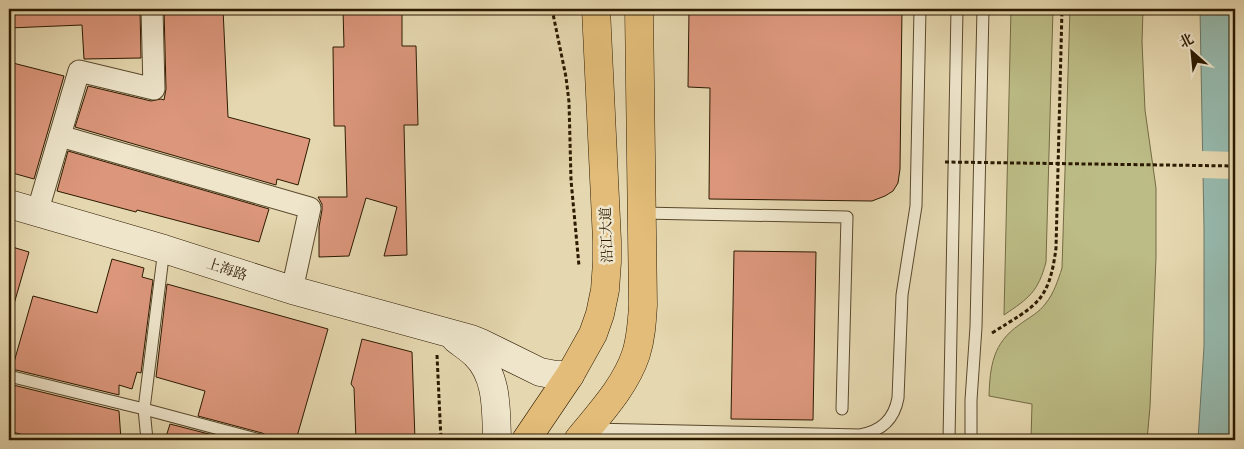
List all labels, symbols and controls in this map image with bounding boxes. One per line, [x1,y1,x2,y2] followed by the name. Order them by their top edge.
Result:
[1166,28,1216,78] north arrow
[1177,31,1196,51] text: 北
[598,207,615,263] street label: 沿江大道
[205,256,249,283] street label: 上海路

